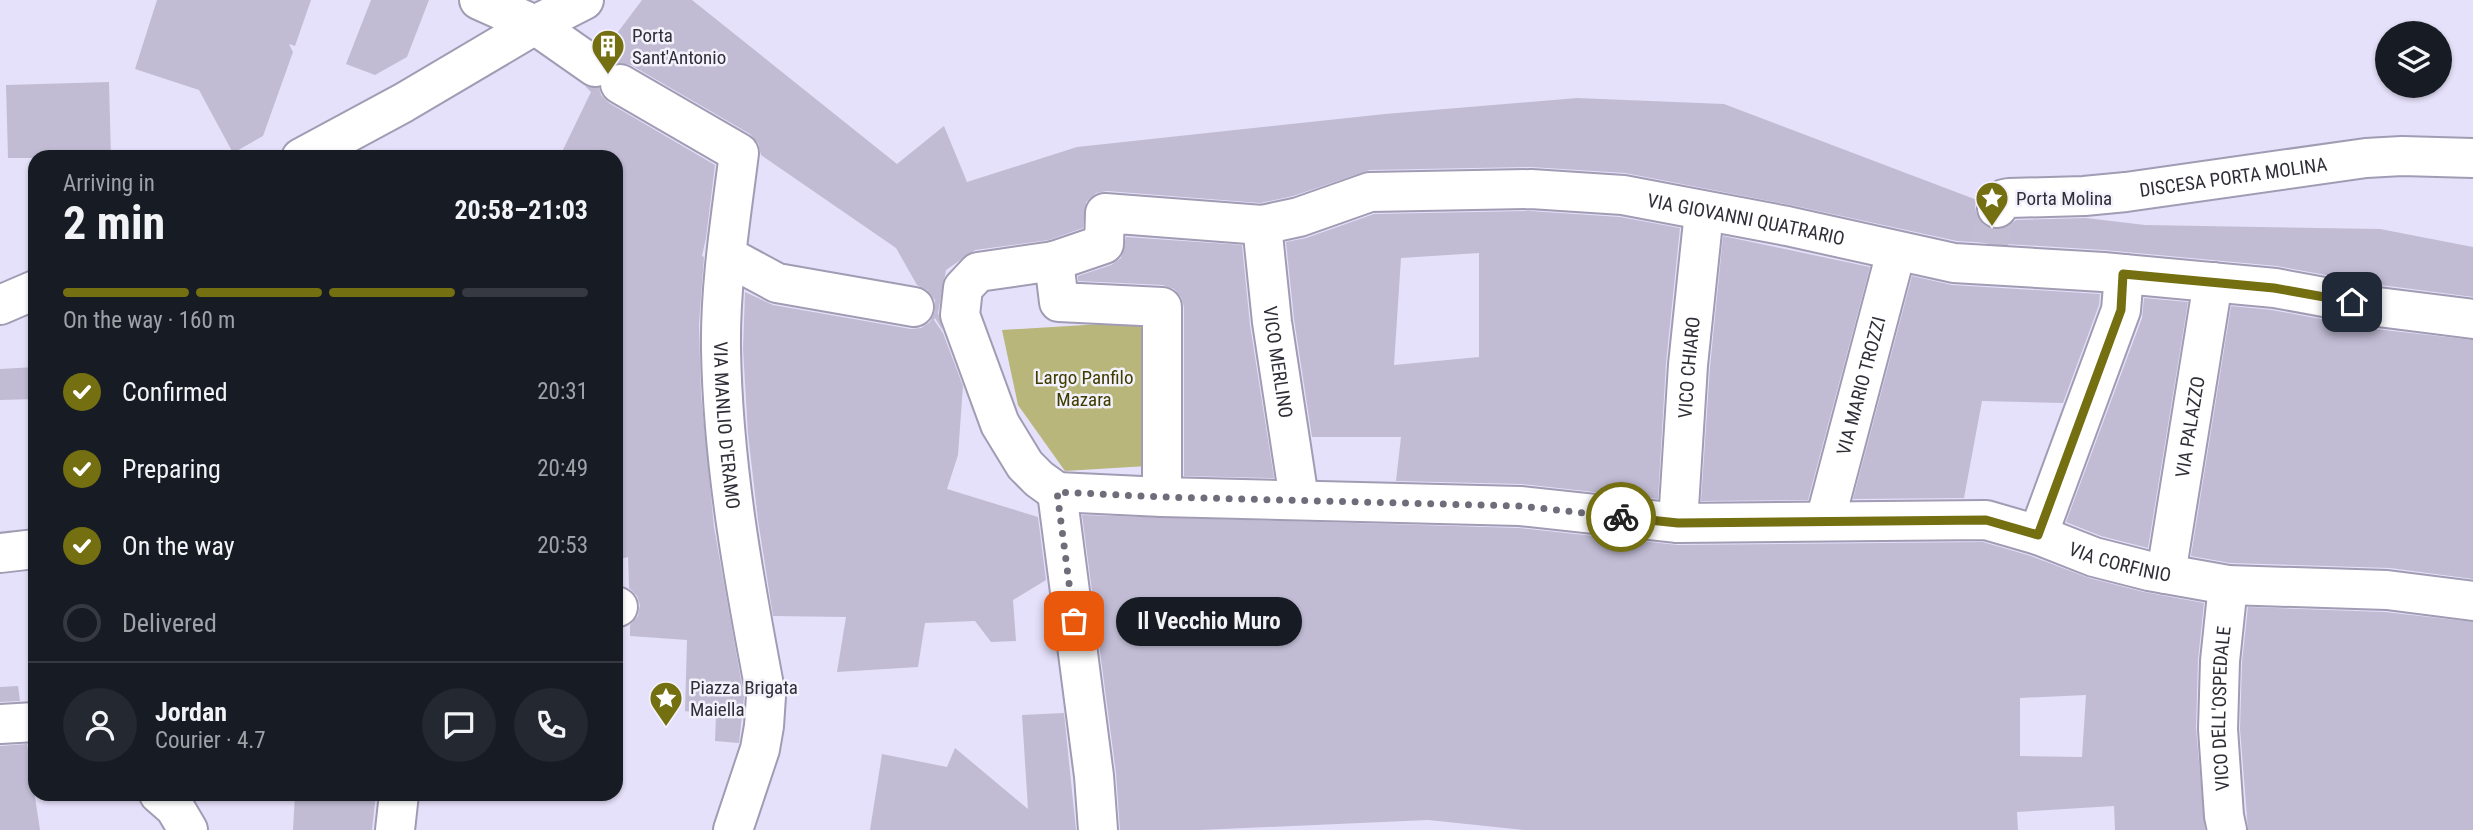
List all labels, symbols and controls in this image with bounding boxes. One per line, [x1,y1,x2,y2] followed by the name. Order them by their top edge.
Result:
[2375,21,2452,98] map controls
[2375,21,2452,98] button: layers
[632,24,726,69] place label: Porta Sant'Antonio
[589,27,627,76] building icon: Porta Sant'Antonio
[2138,153,2329,202] street label: DISCESA PORTA MOLINA
[63,170,155,197] text: Arriving in
[1973,179,2011,228] place icon: Porta Molina
[2016,187,2112,210] place label: Porta Molina
[1645,189,1847,250] street label: VIA GIOVANNI QUATRARIO
[454,195,588,225] text: 20:58–21:03
[63,196,165,250] text: 2 min
[2322,272,2382,332] pin
[2333,283,2371,321] icon: home
[1258,305,1297,420] street label: VICO MERLINO
[63,307,235,334] text: On the way · 160 m
[1832,314,1891,458] street label: VIA MARIO TROZZI
[1674,315,1705,419] street label: VICO CHIARO
[709,341,745,511] street label: VIA MANLIO D'ERAMO
[1035,366,1133,411] park label: Largo Panfilo Mazara
[63,373,101,411] icon: check
[2171,375,2210,479] street label: VIA PALAZZO
[122,377,228,407] text: Confirmed
[537,378,588,405] text: 20:31
[63,450,101,488] icon: check
[122,454,221,484] text: Preparing
[537,455,588,482] text: 20:49
[1586,482,1656,552] courier
[1602,498,1640,536] icon: bike
[63,527,101,565] icon: check
[122,531,235,561] text: On the way
[537,532,588,559] text: 20:53
[2065,537,2173,587] street label: VIA CORFINIO
[1044,591,1104,651] pin
[1116,596,1302,646] callout: Il Vecchio Muro
[1055,602,1093,640] icon: bag
[122,608,217,638] text: Delivered
[1137,608,1281,635] text: Il Vecchio Muro
[2207,625,2236,792] street label: VICO DELL'OSPEDALE
[690,676,798,721] place label: Piazza Brigata Maiella
[647,679,685,728] place icon: Piazza Brigata Maiella
[63,688,137,762] button: person
[422,688,496,762] button: chat
[514,688,588,762] button: phone
[155,697,227,727] text: Jordan
[155,727,266,754] text: Courier · 4.7

